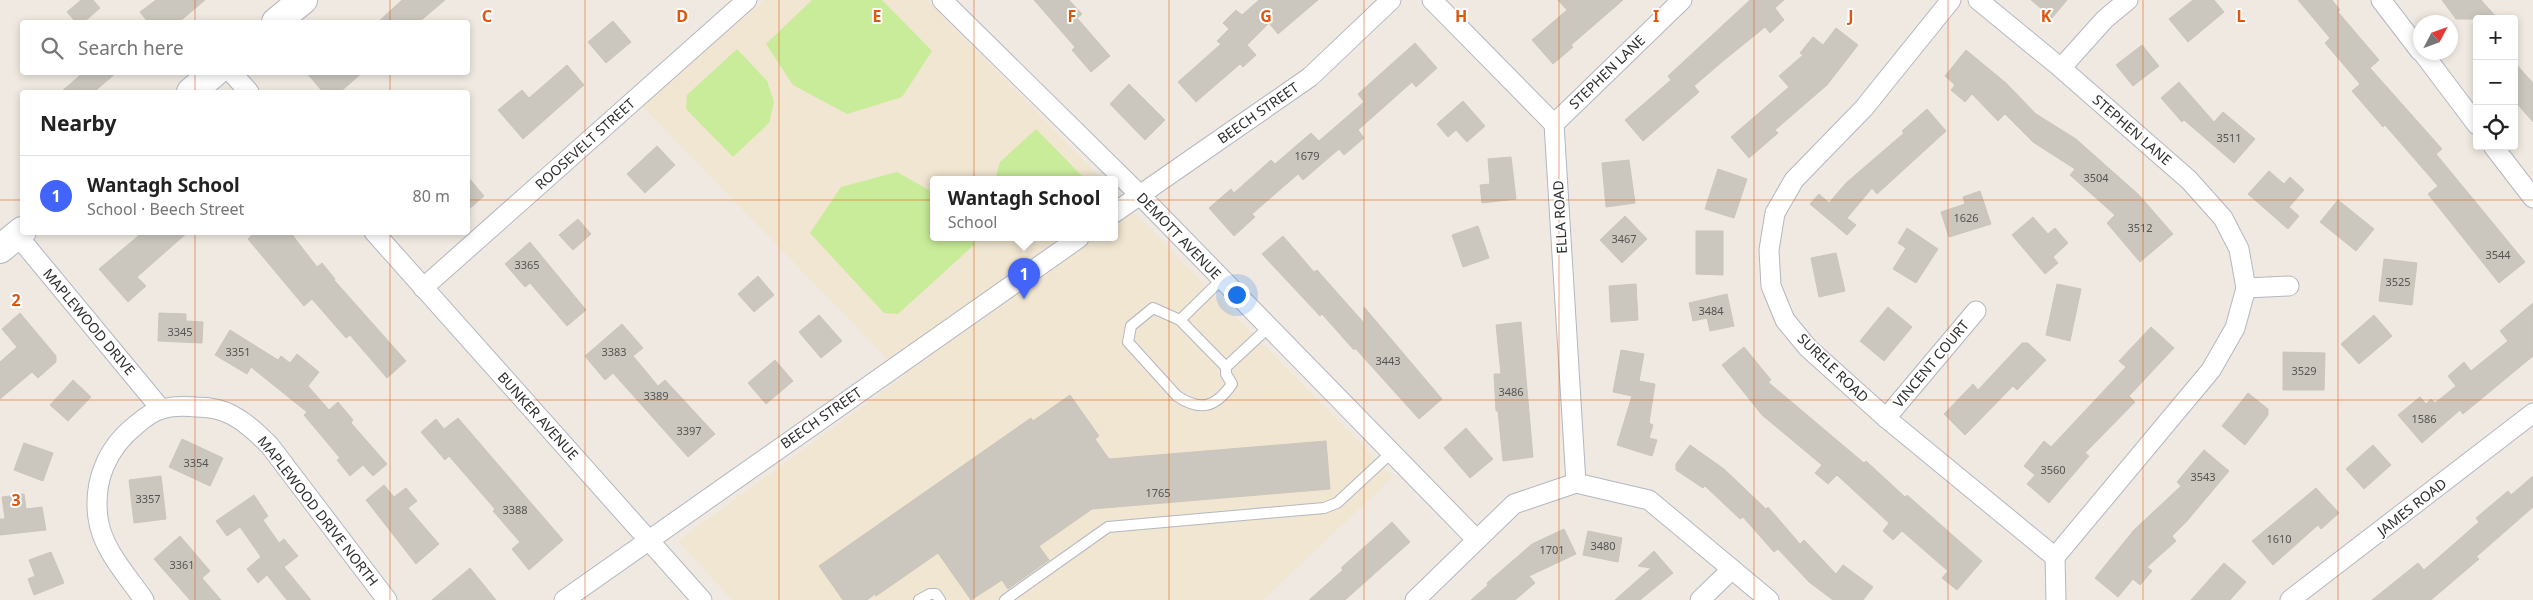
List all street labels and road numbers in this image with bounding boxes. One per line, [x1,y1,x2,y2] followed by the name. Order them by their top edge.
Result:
[1564,30,1649,113] street label: STEPHEN LANE
[1213,77,1302,148] street label: BEECH STREET
[2089,90,2176,169] street label: STEPHEN LANE
[531,94,639,194] street label: ROOSEVELT STREET
[1548,180,1571,254] street label: ELLA ROAD
[1133,188,1226,283] street label: DEMOTT AVENUE
[39,264,140,379] street label: MAPLEWOOD DRIVE
[1888,316,1973,411] street label: VINCENT COURT
[1794,329,1873,406] street label: SURELE ROAD
[494,368,583,464] street label: BUNKER AVENUE
[776,382,865,453] street label: BEECH STREET
[254,432,383,590] street label: MAPLEWOOD DRIVE NORTH
[2372,474,2450,541] street label: JAMES ROAD

